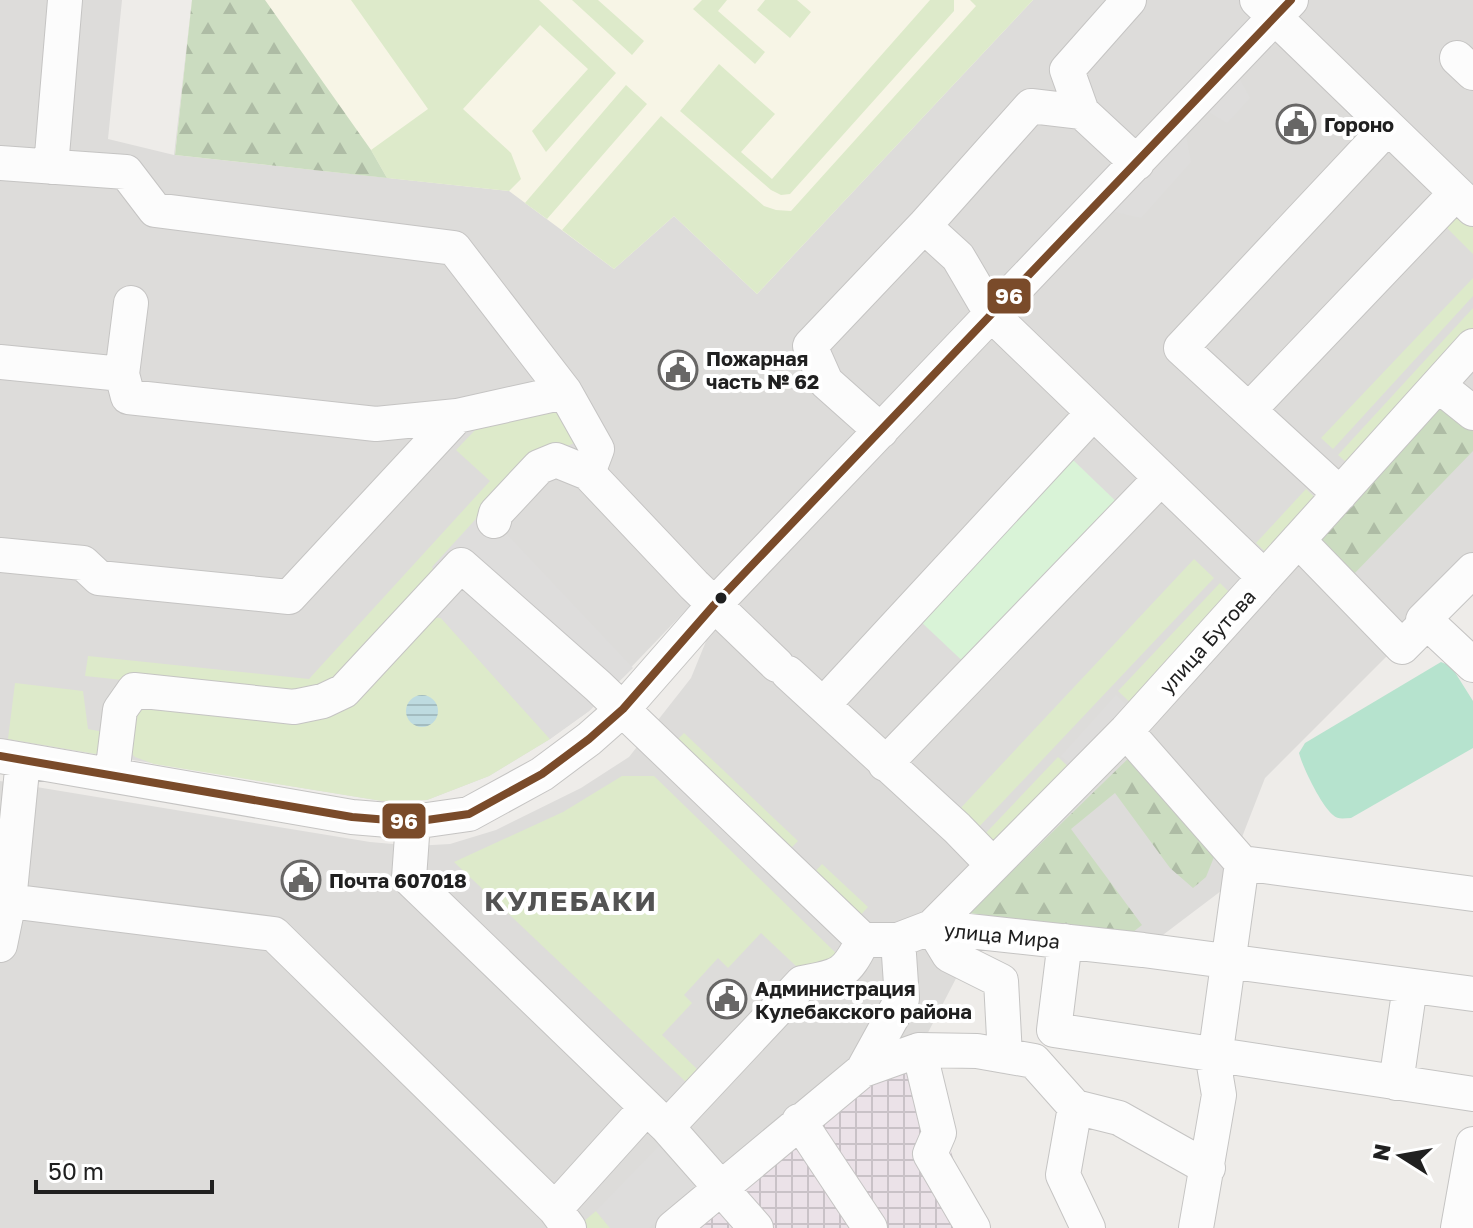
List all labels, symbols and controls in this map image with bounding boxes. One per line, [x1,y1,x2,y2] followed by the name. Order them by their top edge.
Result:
[1275,103,1317,145] public building icon: Гороно
[1324,112,1394,136] place label: Гороно
[986,277,1032,315] line badge: 96
[995,282,1023,309] text: 96
[706,346,819,393] place label: Пожарная часть № 62
[657,349,699,391] public building icon: Пожарная часть № 62
[1154,584,1260,698] street label: улица Бутова
[713,590,729,606] unlabelled marker
[381,802,427,840] line badge: 96
[390,807,418,834] text: 96
[280,859,322,901] public building icon: Почта 607018
[329,868,467,892] place label: Почта 607018
[484,884,658,917] district label: КУЛЕБАКИ
[943,917,1061,953] street label: улица Мира
[755,976,972,1023] place label: Администрация Кулебакского района
[706,978,748,1020] public building icon: Администрация Кулебакского района
[1361,1116,1441,1196] north arrow
[1366,1141,1396,1163] text: N
[36,1144,212,1194] scale bar
[48,1156,104,1185] text: 50 m

